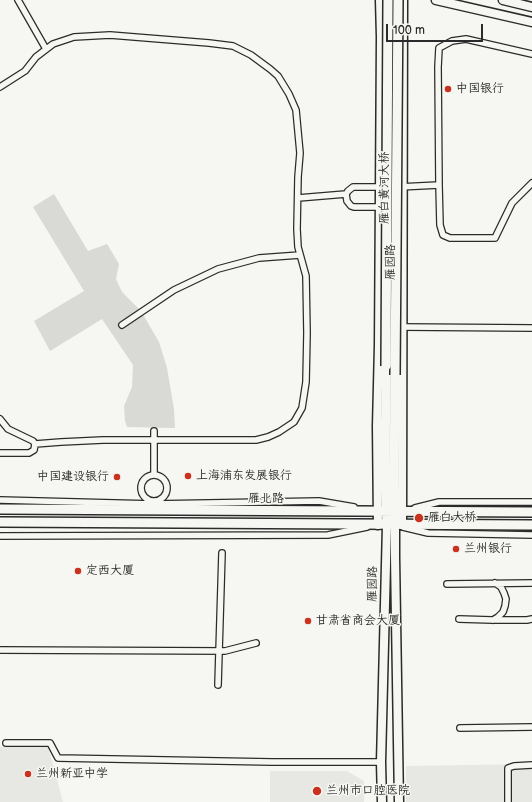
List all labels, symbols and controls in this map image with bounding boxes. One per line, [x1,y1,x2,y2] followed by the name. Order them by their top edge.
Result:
[388,16,485,42] scale bar
[393,23,425,38] text: 100 m
[456,82,504,96] place label: 中国银行
[443,84,453,94] marker: 中国银行
[378,152,392,224] street label: 雁白黄河大桥
[384,244,398,280] street label: 雁园路
[196,469,292,483] place label: 上海浦东发展银行
[37,470,109,484] place label: 中国建设银行
[183,471,193,481] marker: 上海浦东发展银行
[112,472,122,482] marker: 中国建设银行
[248,492,284,506] street label: 雁北路
[428,511,476,525] place label: 雁白大桥
[413,512,425,524] marker: 雁白大桥
[464,542,512,556] place label: 兰州银行
[451,544,461,554] marker: 兰州银行
[86,564,134,578] place label: 定西大厦
[73,566,83,576] marker: 定西大厦
[365,566,381,602] street label: 雁园路
[316,614,400,628] place label: 甘肃省商会大厦
[303,616,313,626] marker: 甘肃省商会大厦
[36,767,108,781] place label: 兰州新亚中学
[23,769,33,779] marker: 兰州新亚中学
[326,784,410,798] place label: 兰州市口腔医院
[311,785,323,797] marker: 兰州市口腔医院

